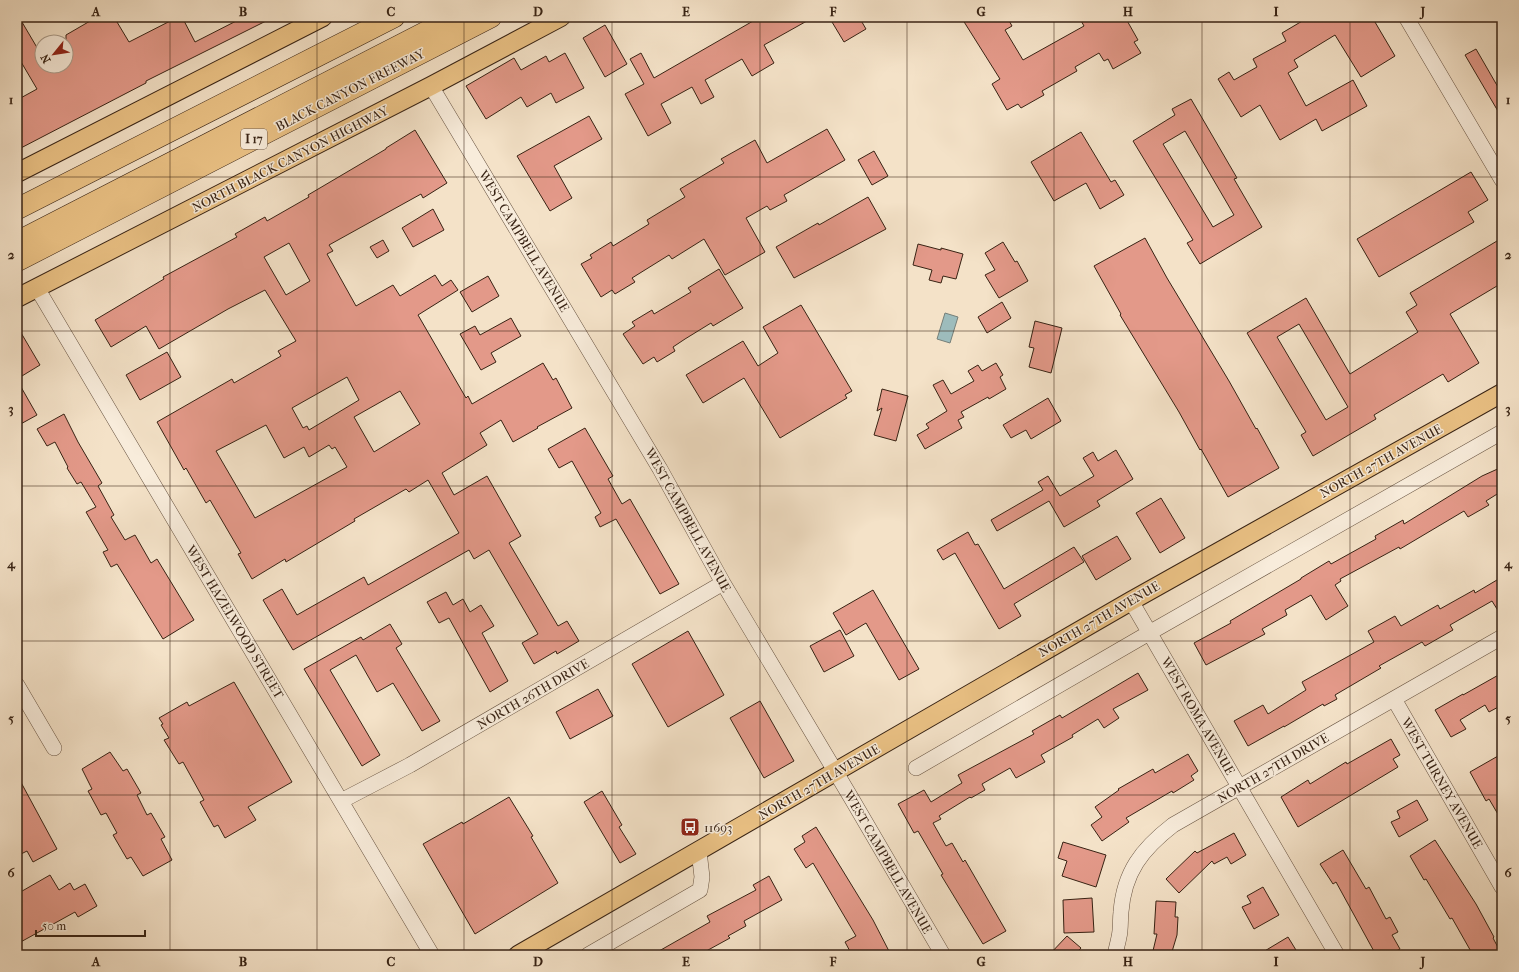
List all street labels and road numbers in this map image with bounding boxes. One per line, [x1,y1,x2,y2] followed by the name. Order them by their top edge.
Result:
[273,45,428,134] street label: BLACK CANYON FREEWAY
[189,102,392,215] street label: NORTH BLACK CANYON HIGHWAY
[241,129,267,149] road number: I 17
[475,167,572,315] street label: WEST CAMPBELL AVENUE
[1317,421,1445,501] street label: NORTH 27TH AVENUE
[642,444,734,595] street label: WEST CAMPBELL AVENUE
[183,542,287,702] street label: WEST HAZELWOOD STREET
[1036,578,1162,660] street label: NORTH 27TH AVENUE
[1158,654,1238,777] street label: WEST ROMA AVENUE
[474,656,592,732] street label: NORTH 26TH DRIVE
[1398,714,1486,851] street label: WEST TURNEY AVENUE
[1215,730,1331,806] street label: NORTH 27TH DRIVE
[756,741,882,823] street label: NORTH 27TH AVENUE
[840,787,935,936] street label: WEST CAMPBELL AVENUE

